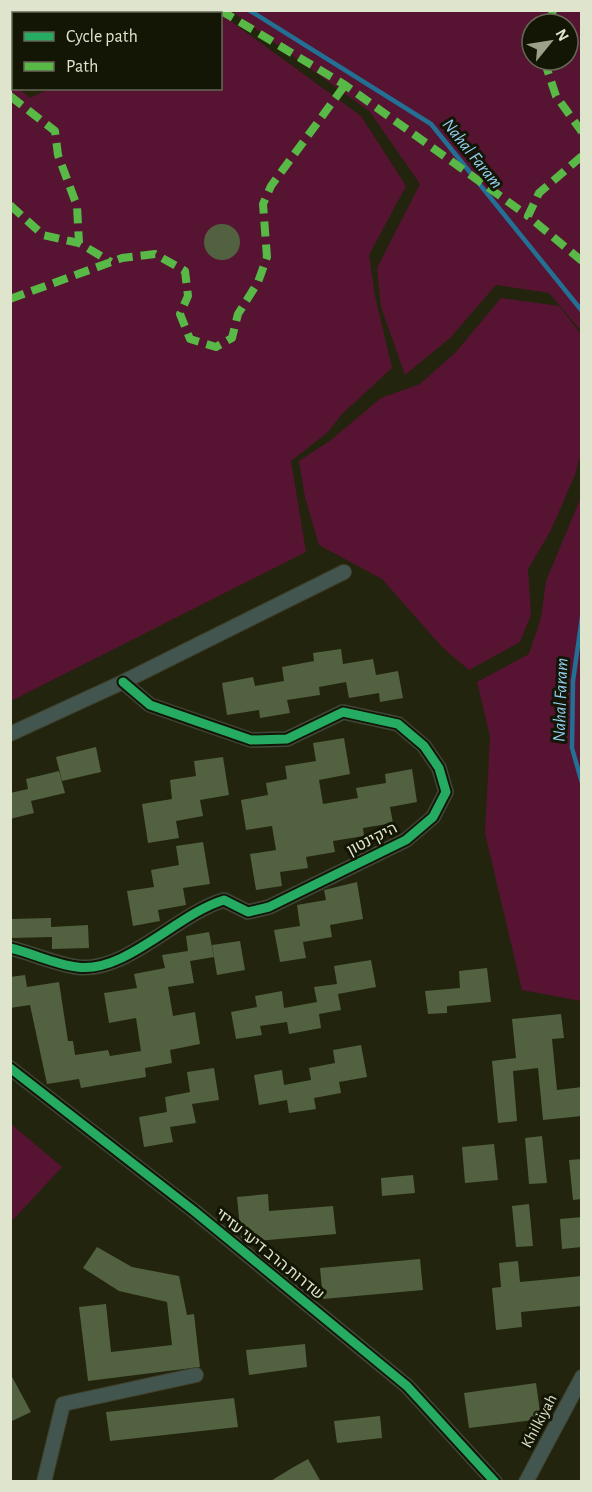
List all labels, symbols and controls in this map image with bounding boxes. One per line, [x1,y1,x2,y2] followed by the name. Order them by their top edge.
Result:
[12,12,222,90] legend
[520,12,580,72] north arrow
[552,26,572,44] text: N
[66,28,138,46] text: Cycle path
[66,58,98,76] text: Path
[439,116,505,192] water label: Nahal Faram
[551,658,571,742] water label: Nahal Faram
[344,820,400,858] street label: היקינטון
[213,1205,327,1303] street label: שדרות הרב דיעי עזיזי
[518,1391,561,1451] street label: Khilkiyah

